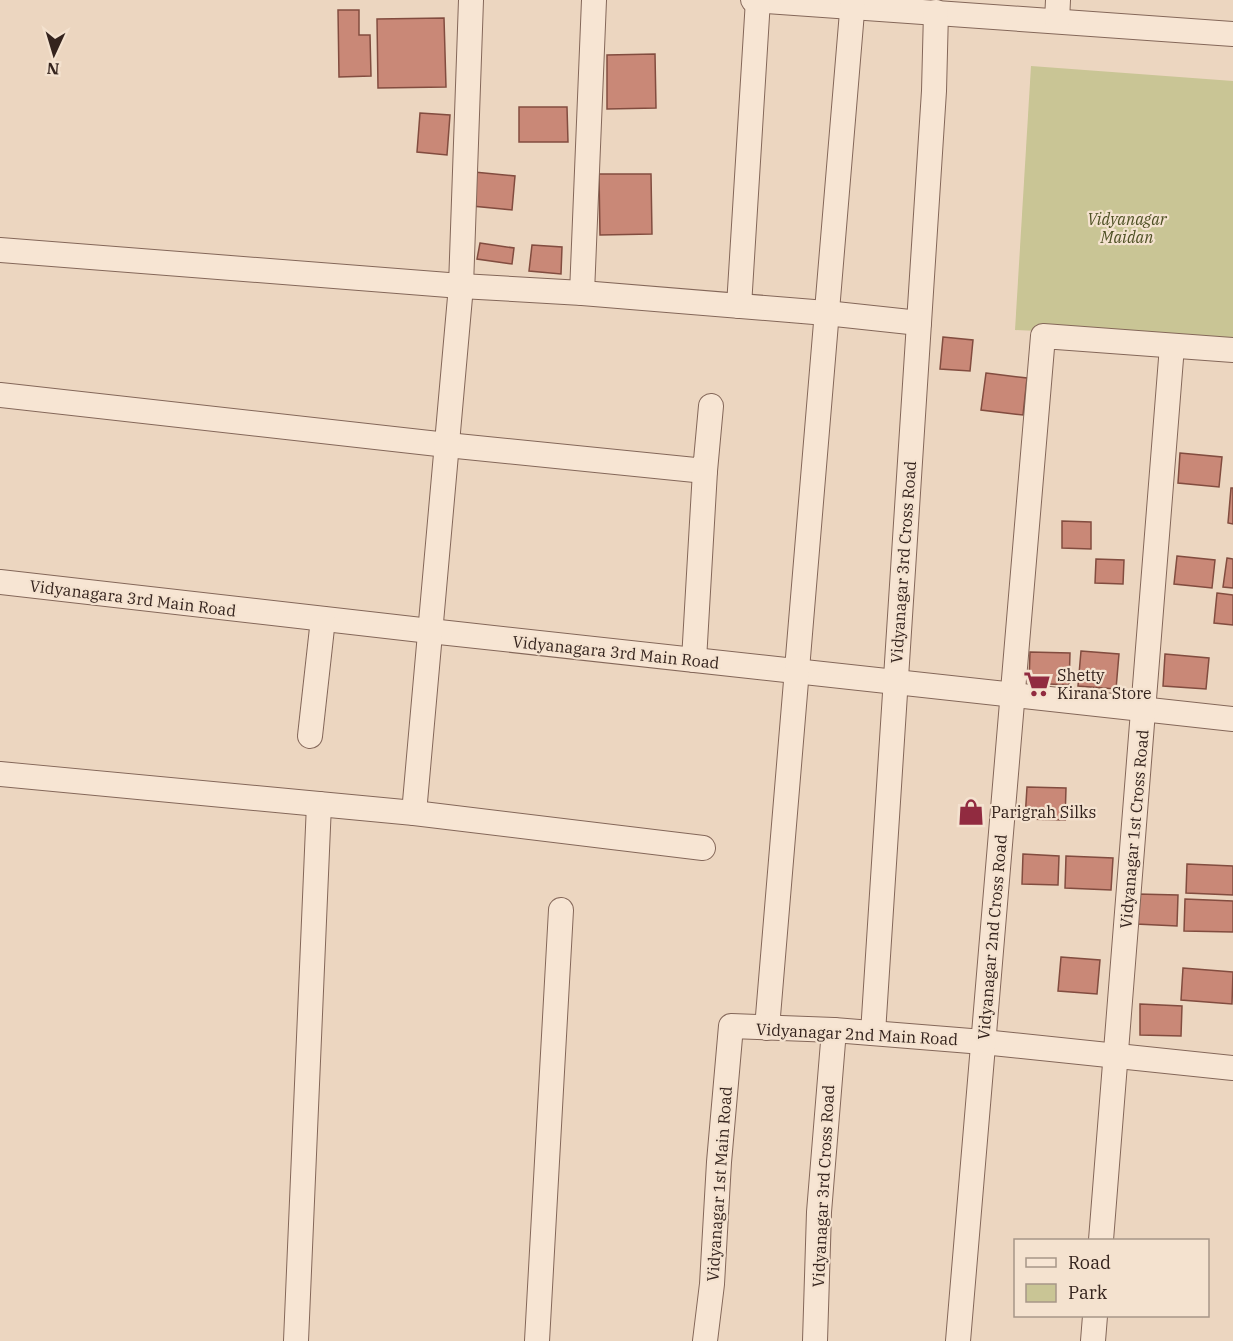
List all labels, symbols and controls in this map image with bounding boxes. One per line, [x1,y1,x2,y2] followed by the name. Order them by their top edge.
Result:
[24,24,84,84] north arrow
[46,59,60,79] text: N
[1087,209,1168,247] park label: Vidyanagar Maidan
[886,460,920,664] street label: Vidyanagar 3rd Cross Road
[29,575,238,621] street label: Vidyanagara 3rd Main Road
[512,631,721,673] street label: Vidyanagara 3rd Main Road
[1057,665,1152,703] place label: Shetty Kirana Store
[1022,669,1052,699] supermarket icon: Shetty Kirana Store
[1115,728,1153,929] street label: Vidyanagar 1st Cross Road
[956,797,986,827] shop icon: Parigrah Silks
[991,802,1096,822] place label: Parigrah Silks
[973,833,1011,1041] street label: Vidyanagar 2nd Cross Road
[755,1019,959,1049] street label: Vidyanagar 2nd Main Road
[808,1084,838,1288] street label: Vidyanagar 3rd Cross Road
[702,1085,736,1282] street label: Vidyanagar 1st Main Road
[1014,1239,1209,1317] legend
[1068,1251,1111,1274] text: Road
[1068,1281,1108,1304] text: Park

